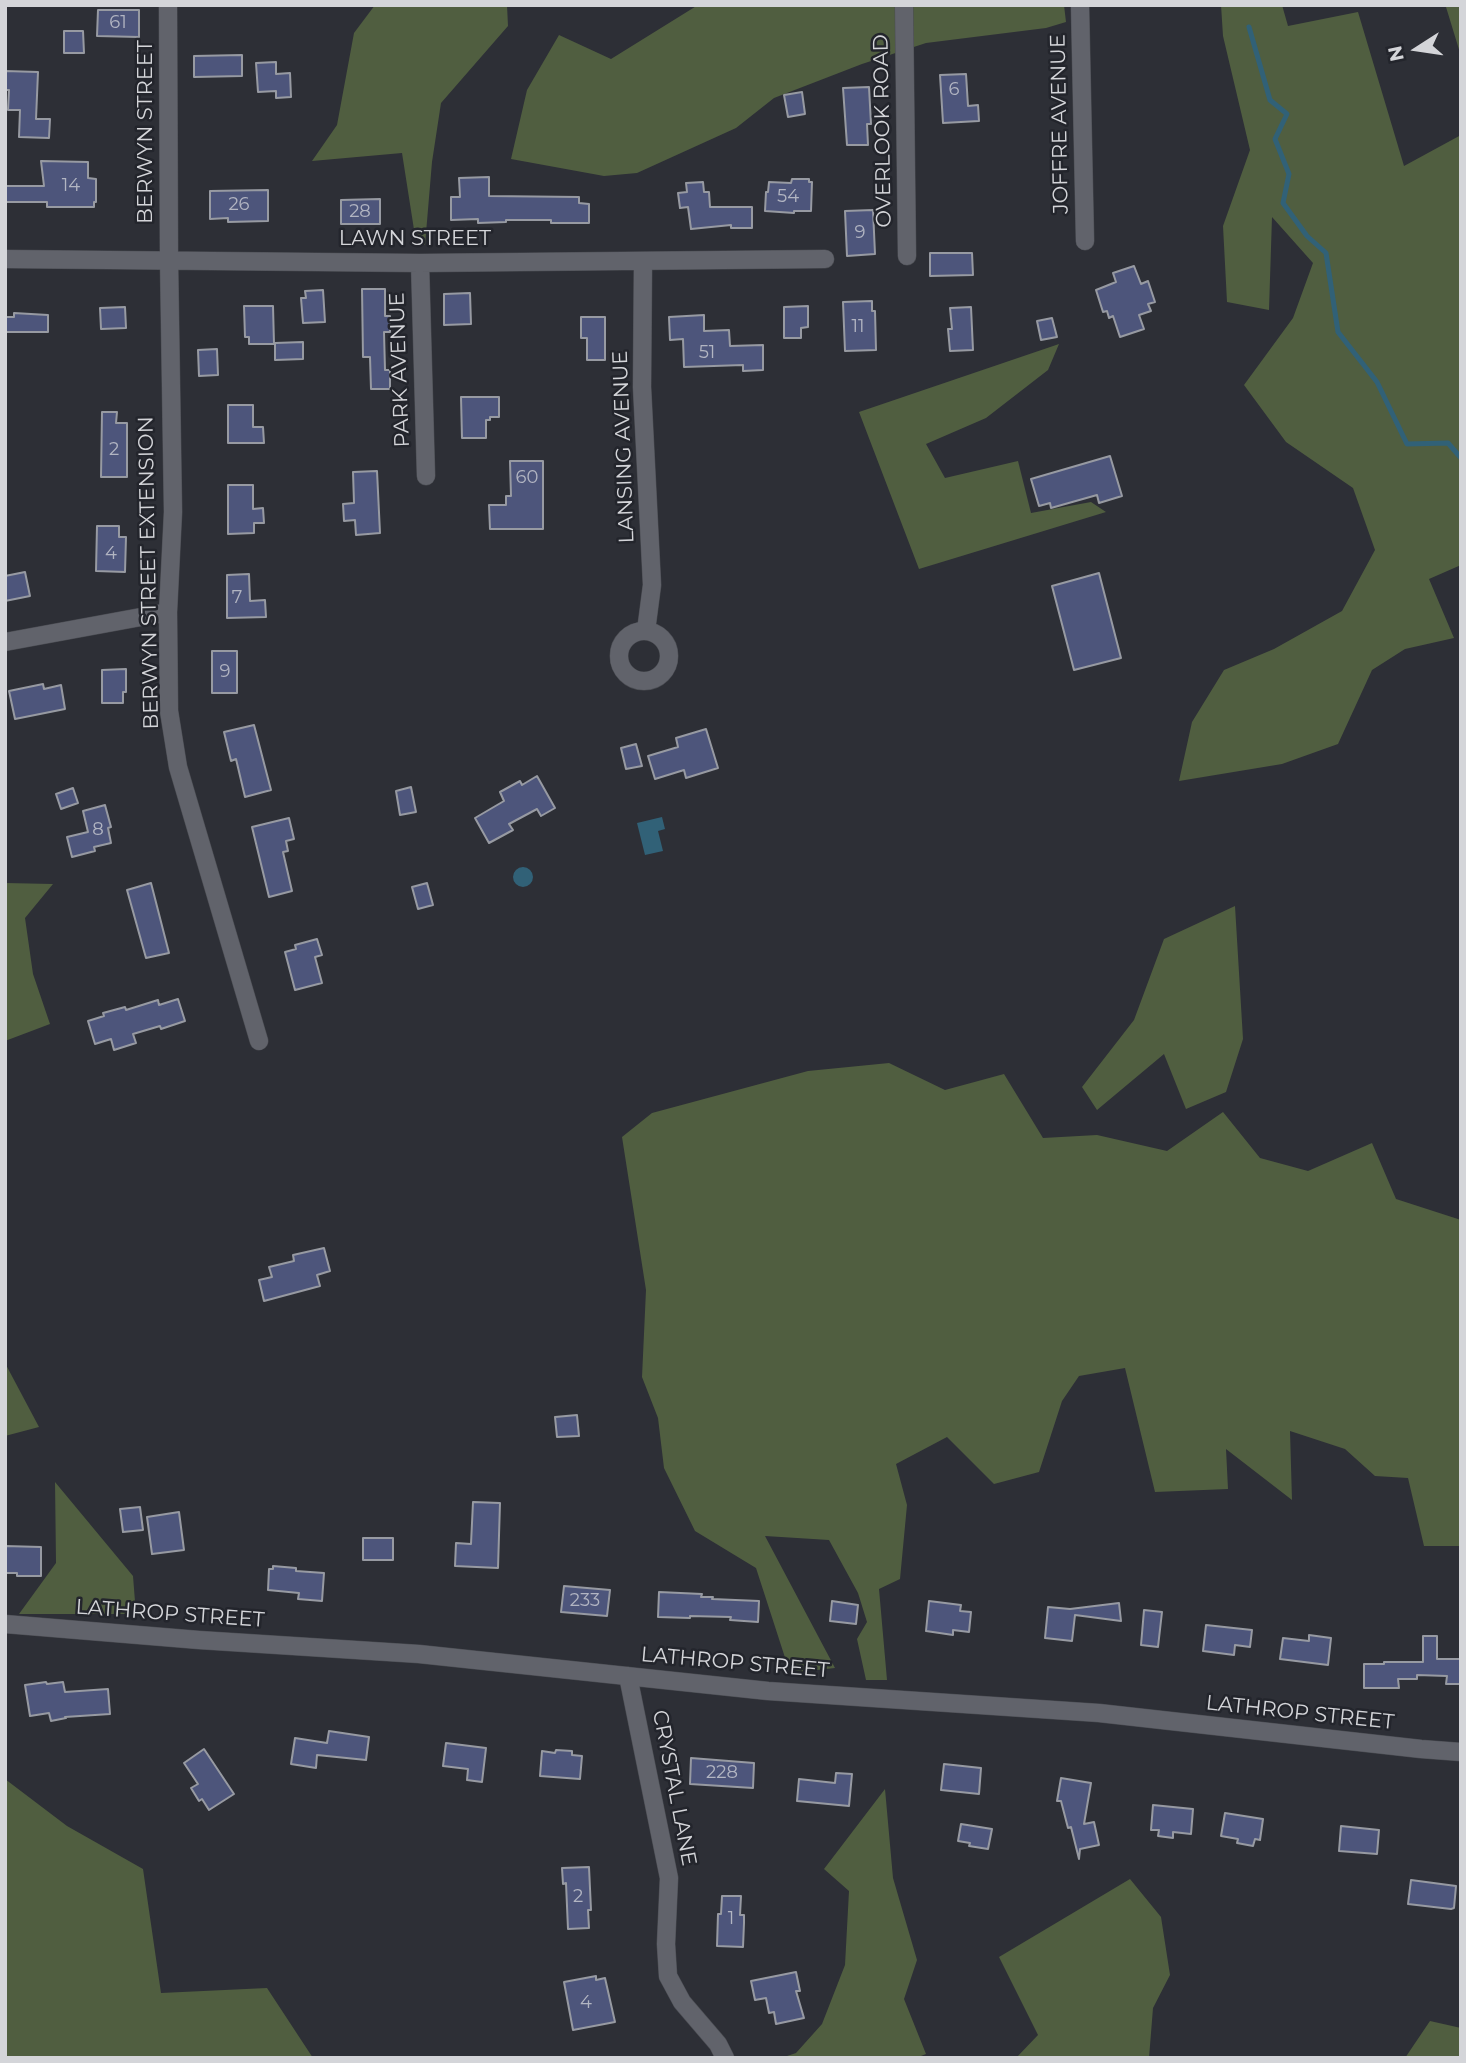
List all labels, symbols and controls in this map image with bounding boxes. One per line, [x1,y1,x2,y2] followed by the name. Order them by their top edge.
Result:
[109,12,127,34] house number: 61
[1382,14,1452,84] north arrow
[869,34,897,228] street label: OVERLOOK ROAD
[1046,34,1074,214] street label: JOFFRE AVENUE
[133,40,159,224] street label: BERWYN STREET
[1383,44,1409,63] text: N
[949,79,959,101] house number: 6
[62,175,80,197] house number: 14
[777,186,799,208] house number: 54
[228,194,250,216] house number: 26
[349,201,371,223] house number: 28
[855,222,865,244] house number: 9
[339,226,491,252] street label: LAWN STREET
[385,292,415,448] street label: PARK AVENUE
[852,316,864,338] house number: 11
[699,342,715,364] house number: 51
[608,350,640,544] street label: LANSING AVENUE
[134,416,164,730] street label: BERWYN STREET EXTENSION
[109,439,119,461] house number: 2
[516,467,538,489] house number: 60
[105,543,117,565] house number: 4
[232,587,242,609] house number: 7
[220,661,230,683] house number: 9
[92,819,104,841] house number: 8
[570,1590,600,1612] house number: 233
[75,1595,265,1633] street label: LATHROP STREET
[640,1642,830,1684] street label: LATHROP STREET
[1205,1691,1395,1735] street label: LATHROP STREET
[647,1708,701,1868] street label: CRYSTAL LANE
[706,1762,738,1784] house number: 228
[573,1886,583,1908] house number: 2
[728,1908,734,1930] house number: 1
[580,1992,592,2014] house number: 4

